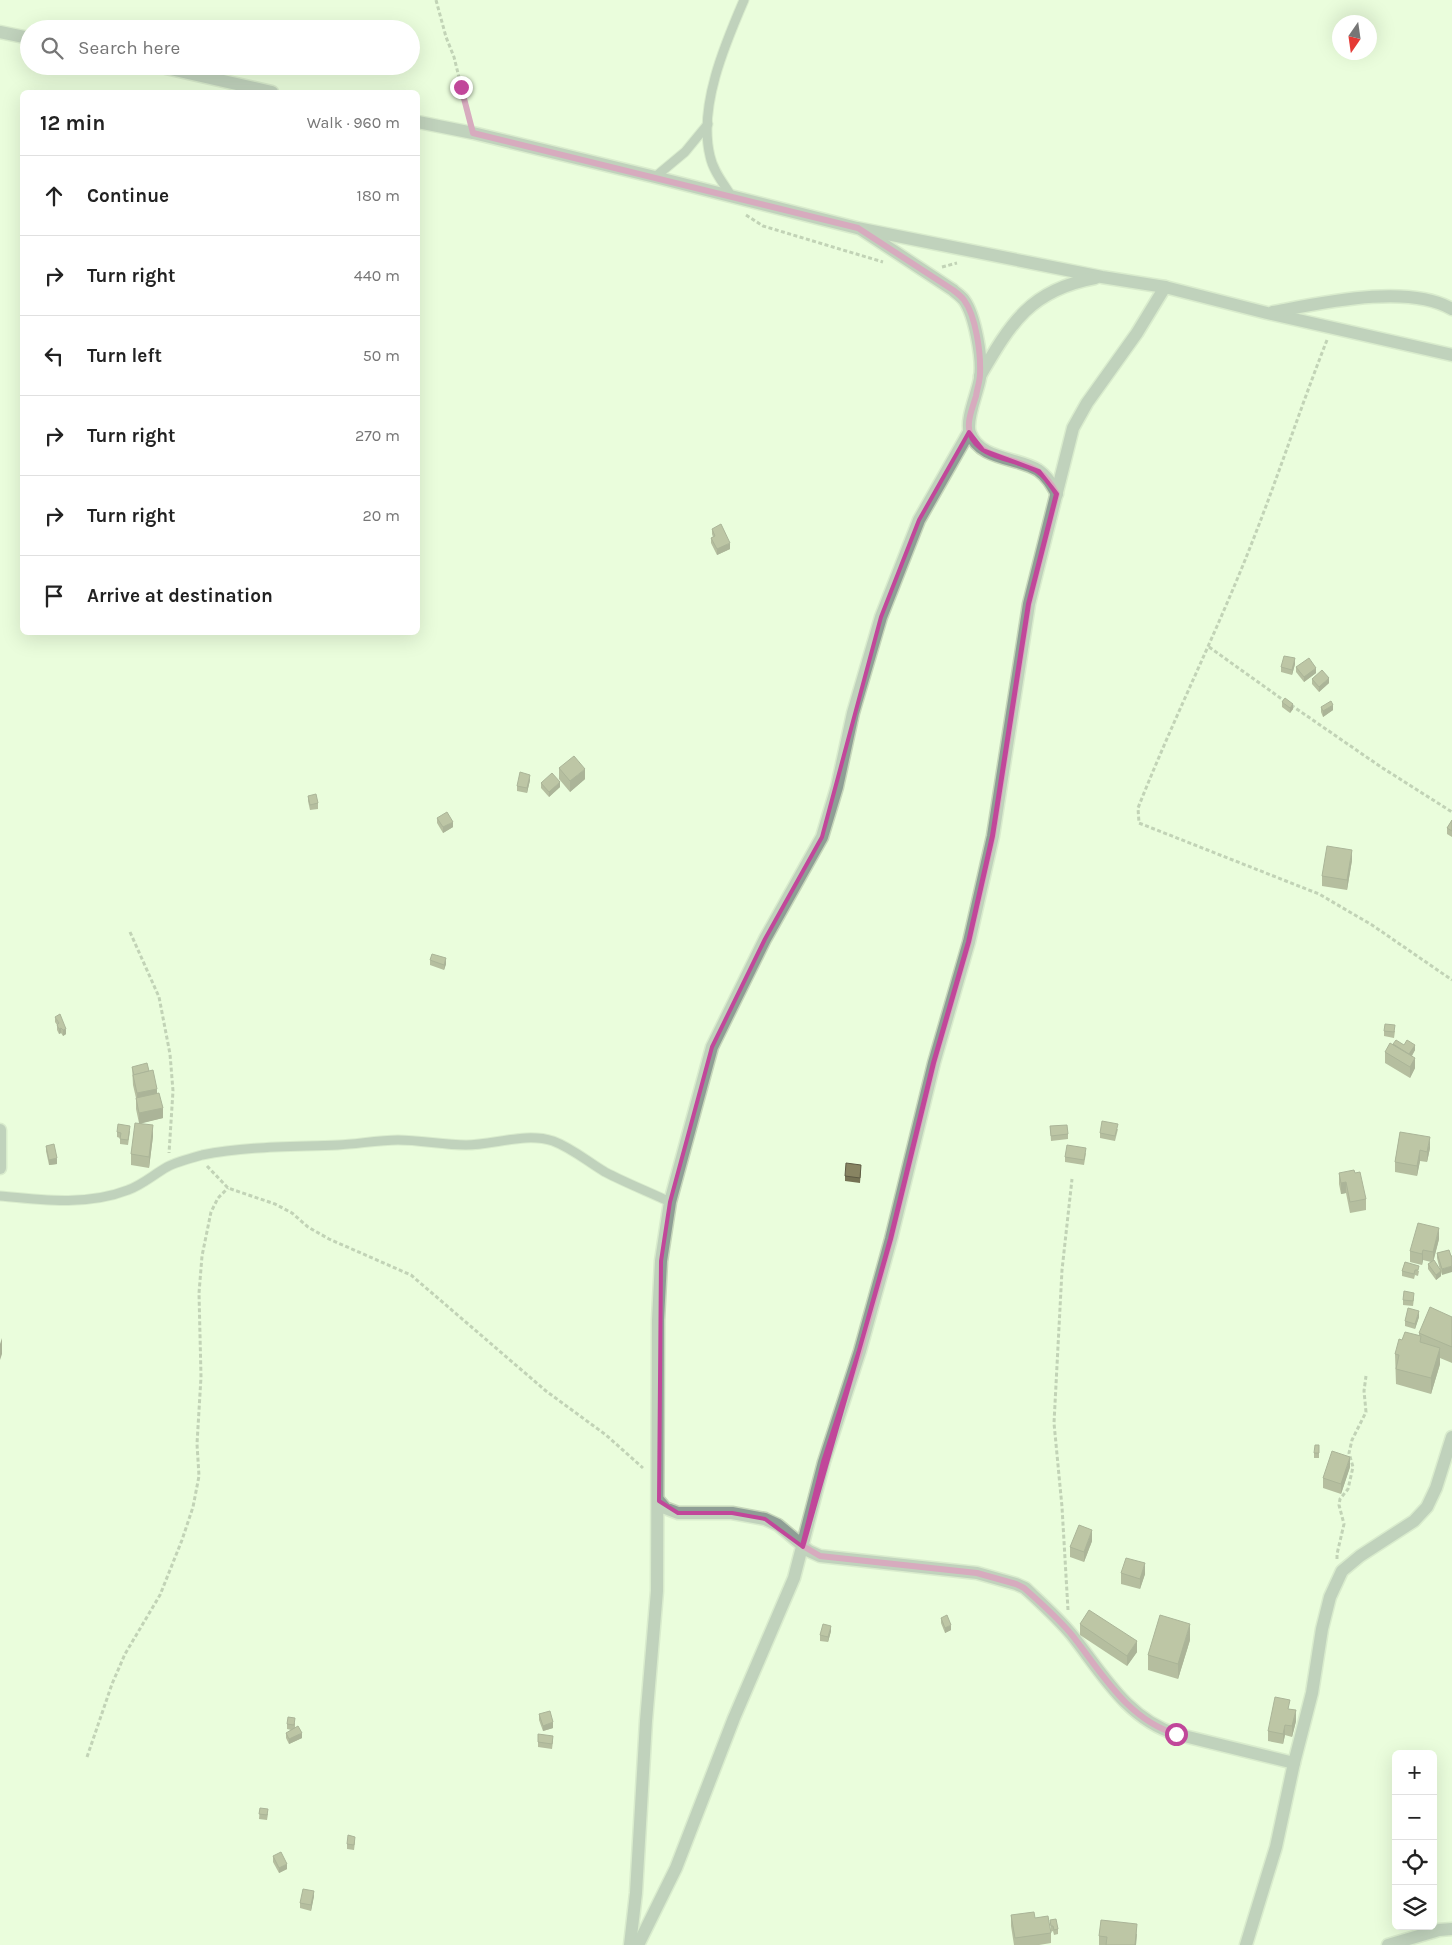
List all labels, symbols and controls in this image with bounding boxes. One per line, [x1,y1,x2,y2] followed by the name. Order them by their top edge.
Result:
[1332,15,1377,60] north arrow
[20,20,420,75] search box
[38,34,66,62] icon: search
[78,37,180,59] text: Search here
[450,76,473,99] route end
[40,111,105,135] text: 12 min
[307,113,400,132] text: Walk · 960 m
[40,182,68,210] icon: ahead
[87,185,169,207] text: Continue
[357,186,400,205] text: 180 m
[40,262,68,290] icon: right
[87,265,176,287] text: Turn right
[354,266,400,285] text: 440 m
[40,342,68,370] icon: left
[87,345,162,367] text: Turn left
[363,346,400,365] text: 50 m
[40,422,68,450] icon: right
[87,425,176,447] text: Turn right
[355,426,400,445] text: 270 m
[40,502,68,530] icon: right
[87,505,176,527] text: Turn right
[362,506,400,525] text: 20 m
[40,582,68,610] icon: arrive
[87,585,273,607] text: Arrive at destination
[1165,1723,1188,1746] route start
[1392,1750,1437,1930] map controls
[1392,1750,1437,1795] button: +
[1392,1795,1437,1840] button: −
[1392,1840,1437,1885] button: locate
[1392,1885,1437,1930] button: layers

